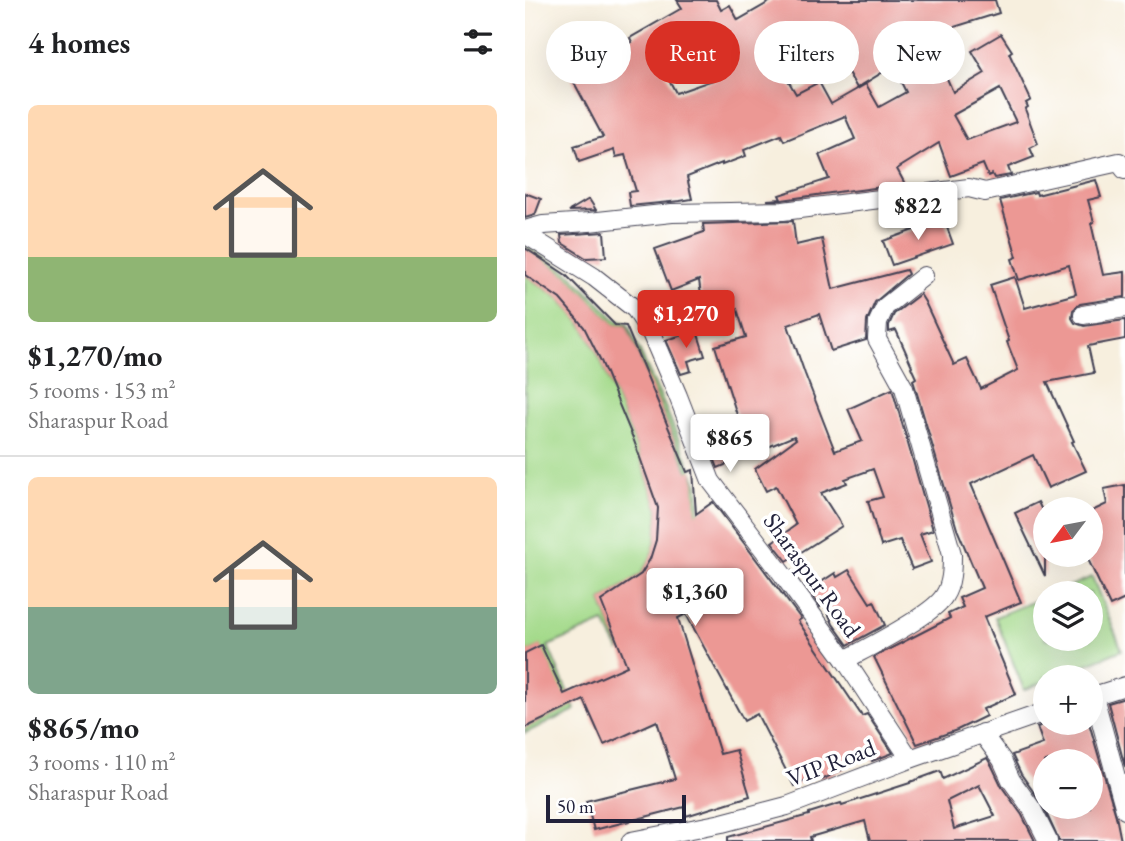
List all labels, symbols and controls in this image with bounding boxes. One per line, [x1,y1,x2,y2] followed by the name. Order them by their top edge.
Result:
[546,21,631,84] chip: Buy
[645,21,740,84] chip: Rent
[754,21,859,84] chip: Filters
[873,21,965,84] chip: New
[28,23,130,62] text: 4 homes
[459,23,497,61] icon: filters
[200,150,326,276] icon: home
[877,182,959,242] pin: $822
[894,190,942,220] text: $822
[629,290,743,350] pin: $1,270
[654,298,718,328] text: $1,270
[28,336,162,375] text: $1,270/mo
[28,375,176,405] text: 5 rooms · 153 m²
[28,405,168,435] text: Sharaspur Road
[689,414,771,474] pin: $865
[706,422,754,452] text: $865
[1033,497,1103,567] north arrow
[1033,497,1103,819] map controls
[757,506,869,644] street label: Sharaspur Road
[200,522,326,648] icon: home
[638,568,752,628] pin: $1,360
[663,576,727,606] text: $1,360
[1033,581,1103,651] button: layers
[1033,665,1103,735] button: +
[28,708,139,747] text: $865/mo
[782,731,880,794] street label: VIP Road
[28,747,176,777] text: 3 rooms · 110 m²
[1033,749,1103,819] button: −
[28,777,168,807] text: Sharaspur Road
[546,792,686,824] scale bar
[557,794,594,819] text: 50 m

